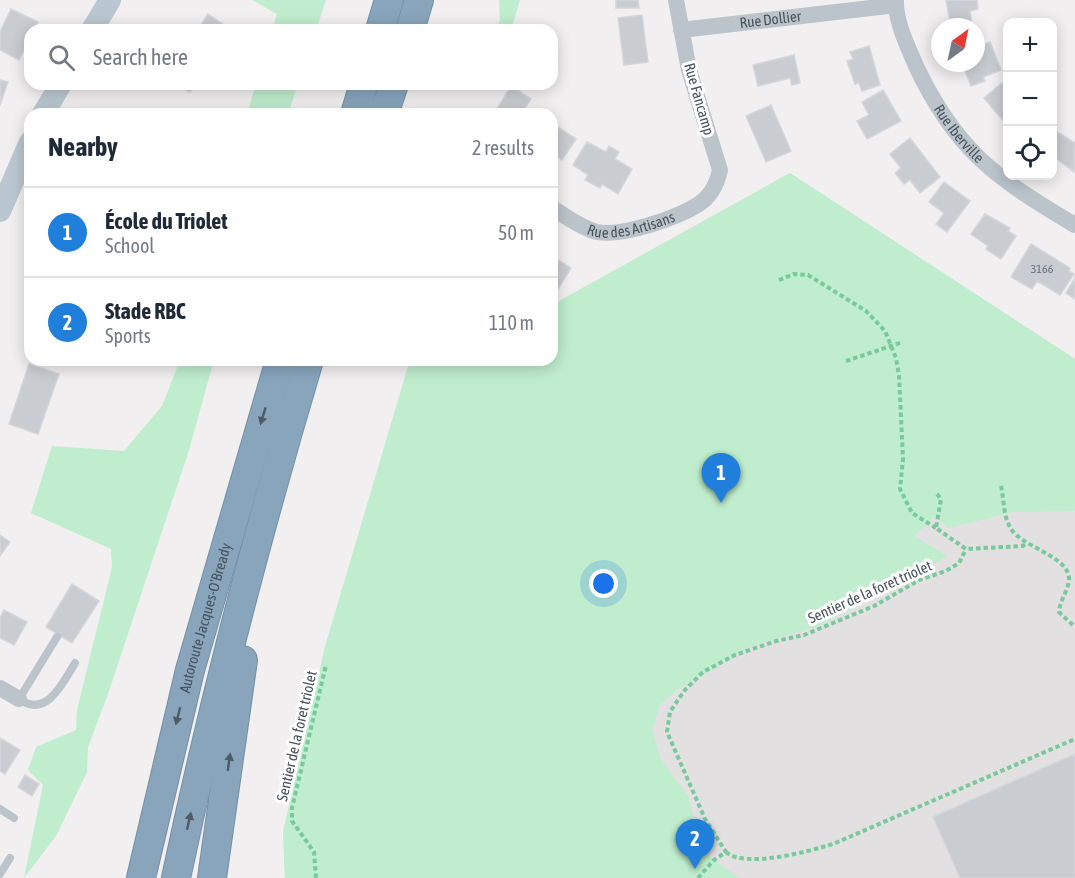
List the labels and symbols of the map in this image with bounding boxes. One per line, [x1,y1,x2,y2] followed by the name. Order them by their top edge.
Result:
[739,7,803,31] street label: Rue Dollier
[931,18,985,72] north arrow
[681,61,718,137] street label: Rue Fancamp
[931,101,988,166] street label: Rue Iberville
[585,208,677,241] street label: Rue des Artisans
[1031,262,1054,276] house number: 3166
[258,407,267,425] one-way arrow
[702,454,740,503] pin: 1
[176,541,234,694] street label: Autoroute Jacques-O'Bready
[805,557,934,626] street label: Sentier de la foret triolet
[589,569,618,598] your location
[273,669,320,803] street label: Sentier de la foret triolet
[173,707,183,725] one-way arrow
[224,752,234,771] one-way arrow
[184,812,194,830] one-way arrow
[676,820,714,869] pin: 2

